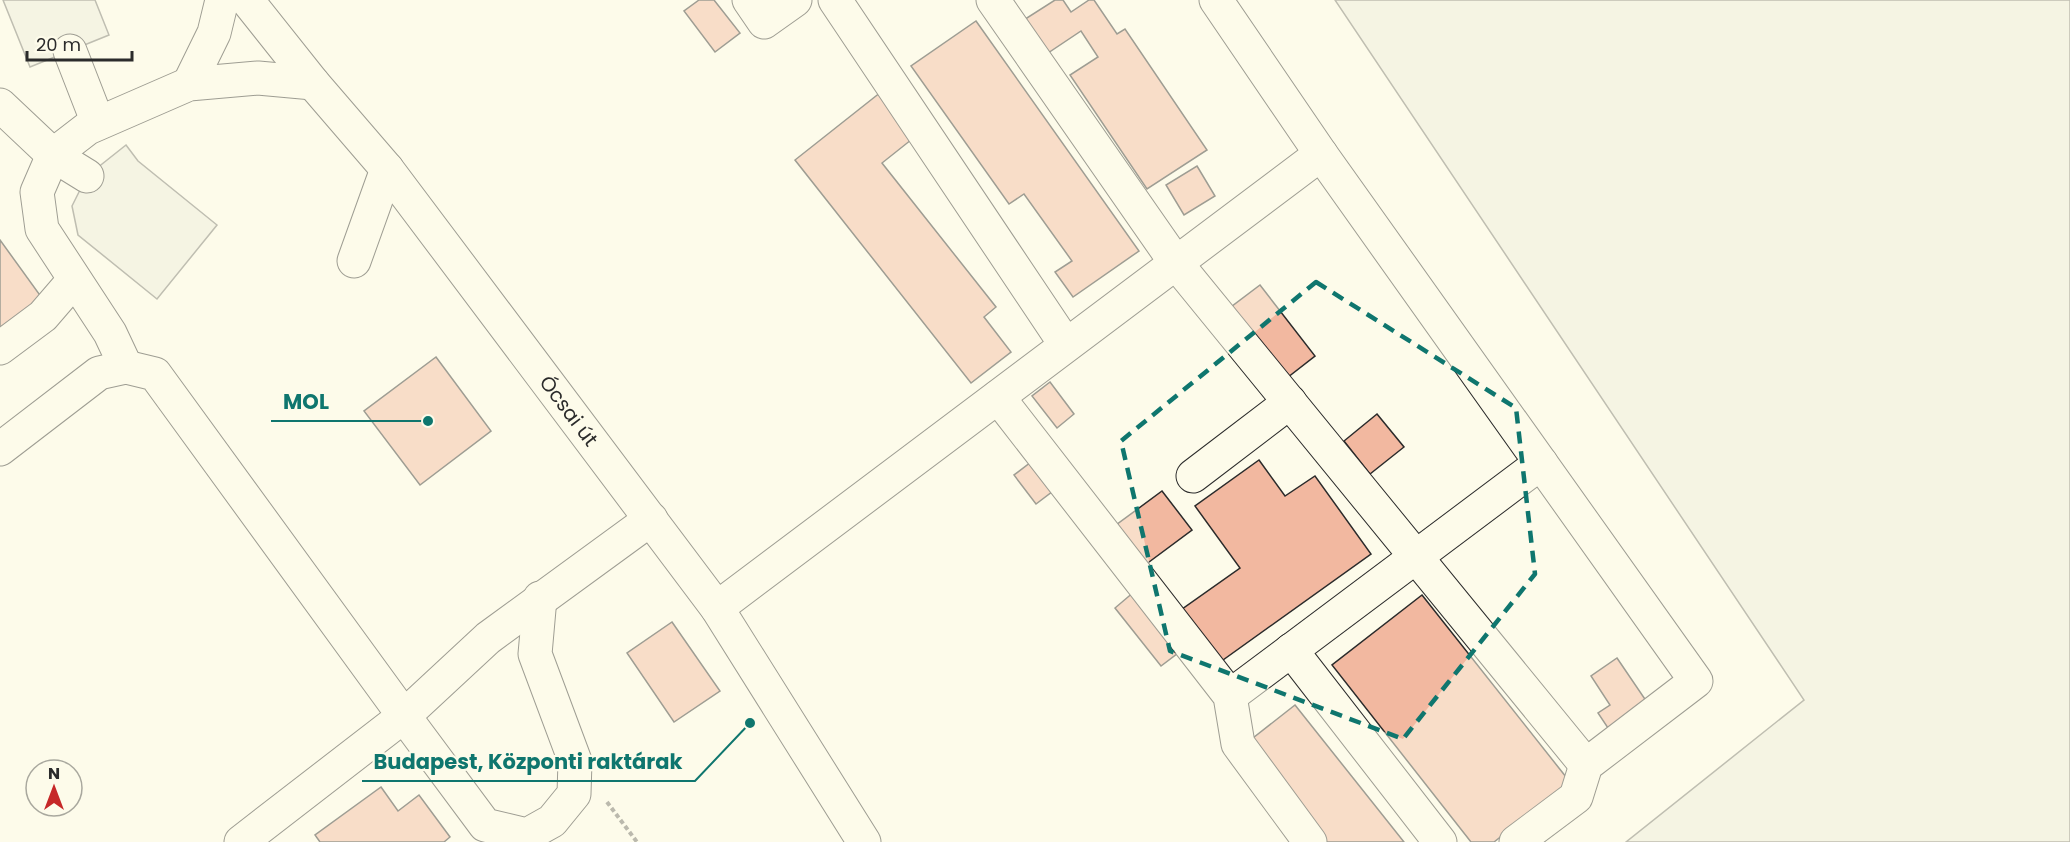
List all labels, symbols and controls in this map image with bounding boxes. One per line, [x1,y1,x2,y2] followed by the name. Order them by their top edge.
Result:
[27,24,132,62] scale bar
[36,32,81,57] text: 20 m
[533,370,605,452] street label: Ócsai út
[271,382,341,421] callout: MOL
[283,387,329,416] text: MOL
[362,742,695,781] callout: Budapest, Központi raktárak
[373,747,683,776] text: Budapest, Központi raktárak
[24,758,84,818] north arrow
[48,762,60,785] text: N

